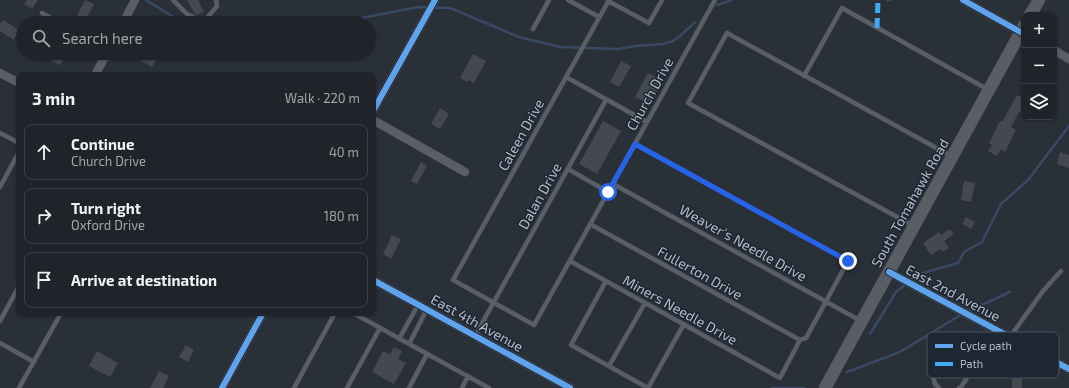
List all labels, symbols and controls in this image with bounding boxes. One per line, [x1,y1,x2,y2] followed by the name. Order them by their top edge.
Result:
[1021,12,1057,120] map controls
[1021,12,1057,48] button: +
[16,16,376,60] search box
[30,27,52,49] icon: search
[62,29,143,47] text: Search here
[1021,48,1057,84] button: −
[623,54,677,133] street label: Church Drive
[1021,84,1057,120] button: layers
[32,88,75,108] text: 3 min
[285,90,360,106] text: Walk · 220 m
[494,96,547,174] street label: Caleen Drive
[71,135,134,153] text: Continue
[867,136,952,270] street label: South Tomahawk Road
[33,141,55,163] icon: ahead
[329,144,359,160] text: 40 m
[71,153,146,169] text: Church Drive
[514,160,565,232] street label: Dalan Drive
[599,183,617,201] route start
[71,199,141,217] text: Turn right
[677,201,810,285] street label: Weaver's Needle Drive
[33,205,55,227] icon: right
[324,208,359,224] text: 180 m
[71,217,145,233] text: Oxford Drive
[655,242,746,303] street label: Fullerton Drive
[839,252,857,270] route end
[903,260,1004,325] street label: East 2nd Avenue
[33,269,55,291] icon: arrive
[71,271,217,289] text: Arrive at destination
[620,271,740,348] street label: Miners Needle Drive
[428,290,526,355] street label: East 4th Avenue
[927,332,1059,378] legend
[960,339,1012,352] text: Cycle path
[960,357,983,370] text: Path

